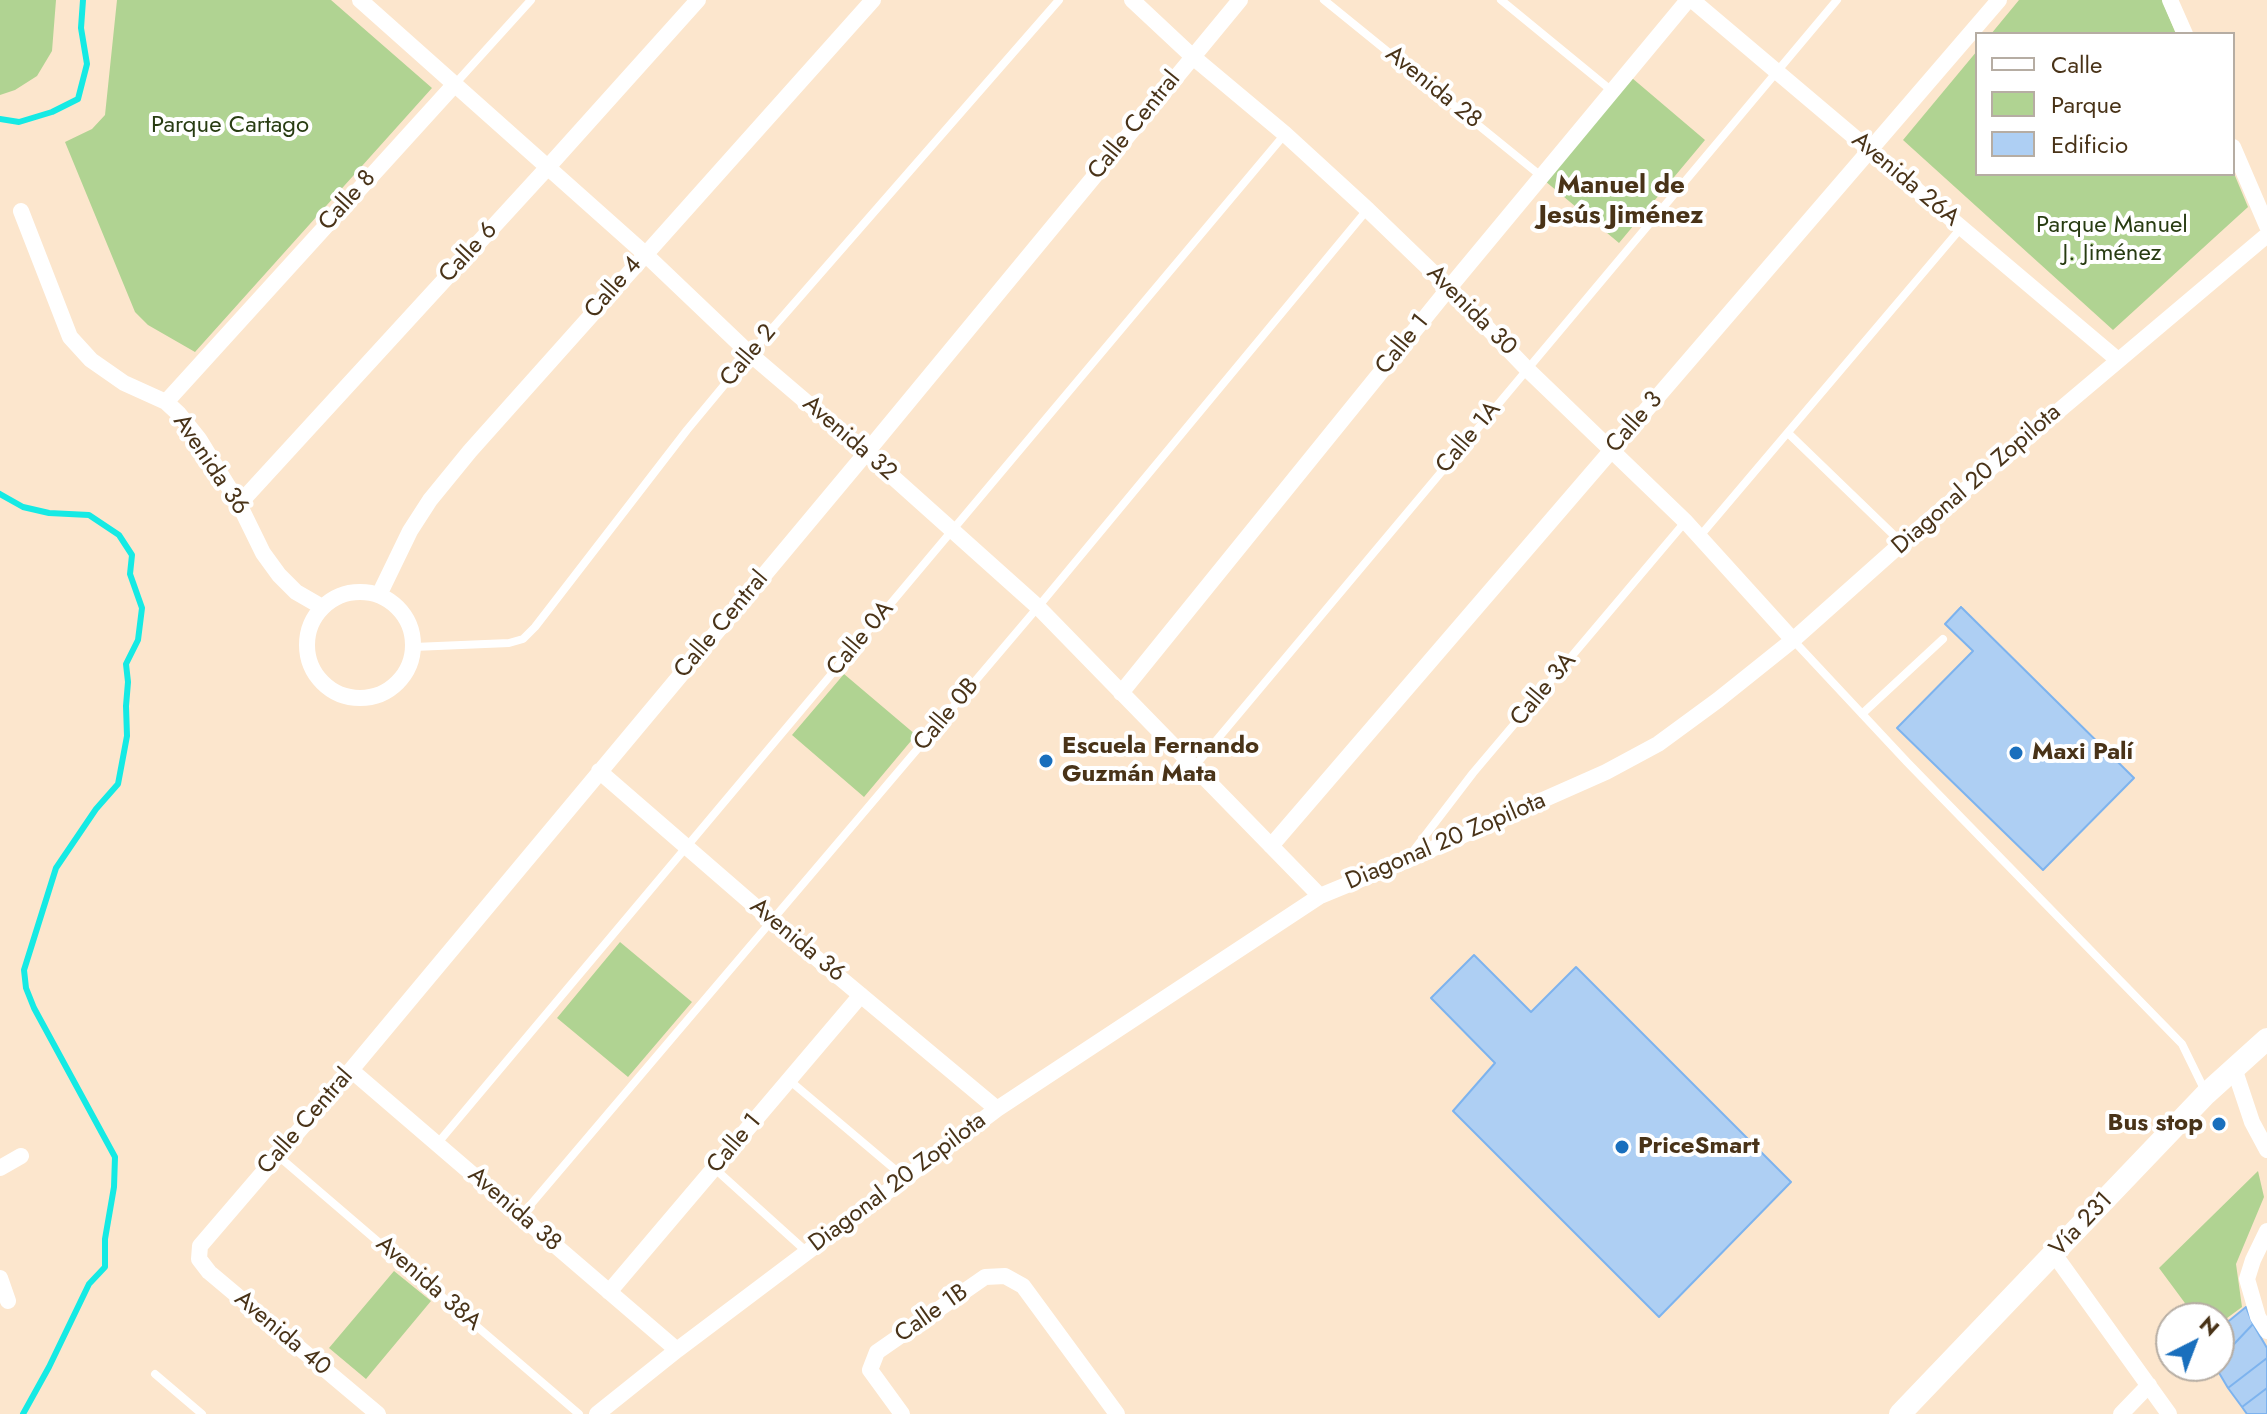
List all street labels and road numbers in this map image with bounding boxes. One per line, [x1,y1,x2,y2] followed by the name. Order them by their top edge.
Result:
[1379,41,1487,135] street label: Avenida 28
[1083,66,1187,186] street label: Calle Central
[1845,127,1965,233] street label: Avenida 26A
[313,165,383,237] street label: Calle 8
[434,217,504,289] street label: Calle 6
[579,251,649,325] street label: Calle 4
[1420,260,1522,362] street label: Avenida 30
[1370,309,1436,381] street label: Calle 1
[715,319,783,393] street label: Calle 2
[1601,387,1669,459] street label: Calle 3
[796,390,902,488] street label: Avenida 32
[1431,396,1507,480] street label: Calle 1A
[1887,399,2067,561] street label: Diagonal 20 Zopilota
[166,409,254,521] street label: Avenida 36
[669,566,775,684] street label: Calle Central
[821,596,901,682] street label: Calle 0A
[1505,647,1583,733] street label: Calle 3A
[908,673,986,757] street label: Calle 0B
[1342,787,1550,897] street label: Diagonal 20 Zopilota
[744,893,850,989] street label: Avenida 36
[252,1063,360,1181] street label: Calle Central
[804,1107,992,1259] street label: Diagonal 20 Zopilota
[702,1108,768,1180] street label: Calle 1
[461,1162,567,1258] street label: Avenida 38
[2044,1187,2120,1263] street label: Vía 231
[369,1230,487,1338] street label: Avenida 38A
[890,1278,974,1350] street label: Calle 1B
[228,1285,336,1383] street label: Avenida 40

